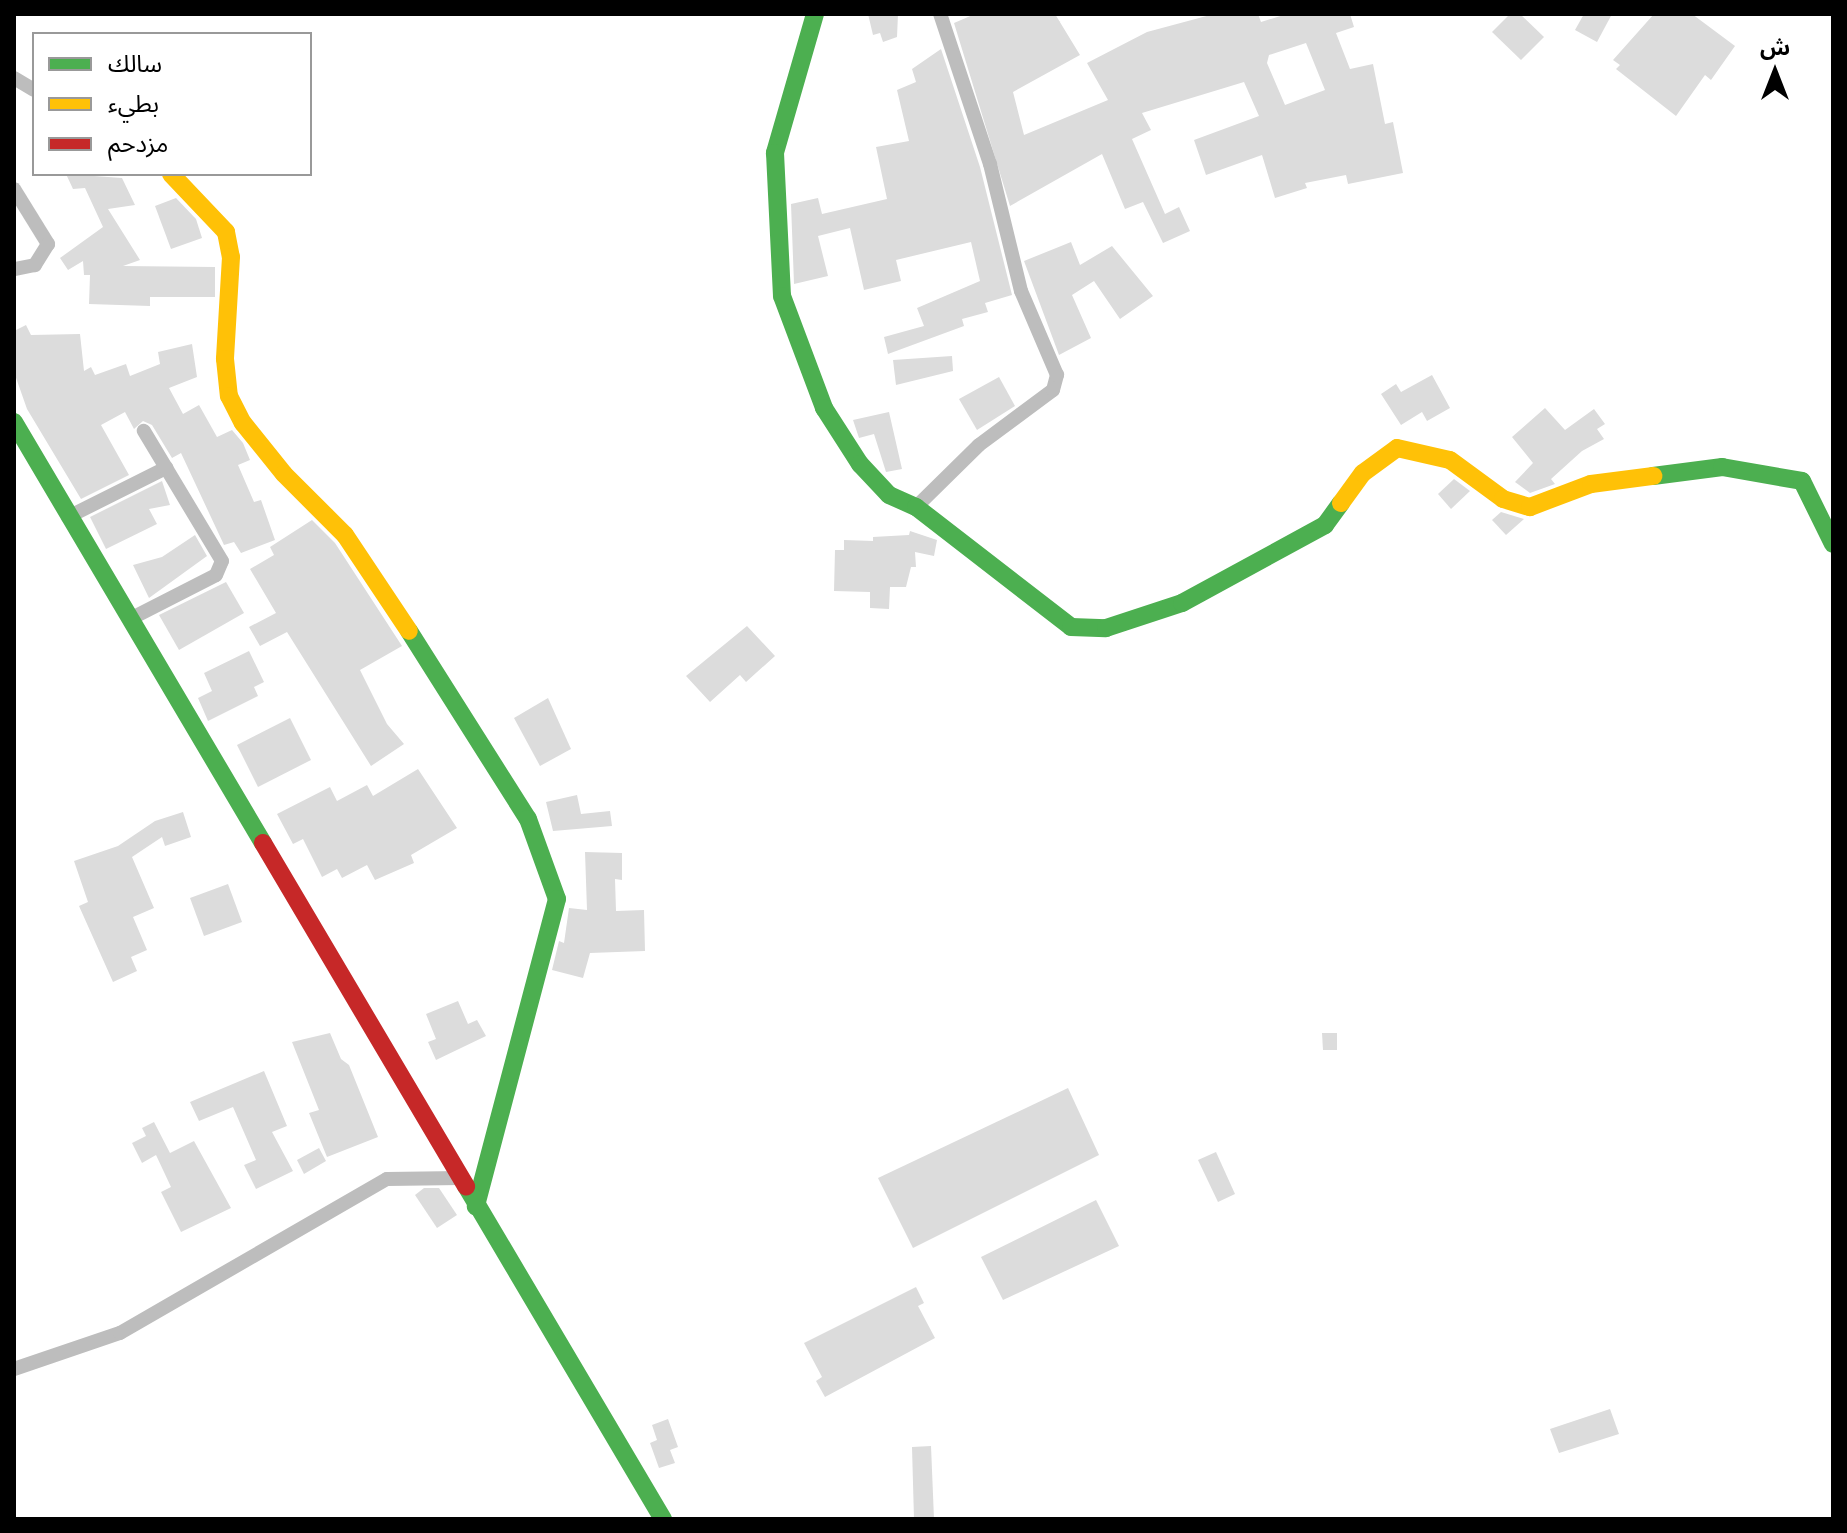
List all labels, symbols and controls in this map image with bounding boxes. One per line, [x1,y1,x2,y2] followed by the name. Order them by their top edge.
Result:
[32,32,312,176] legend
[1735,32,1815,112] north arrow
[1760,33,1790,63] text: ش
[108,48,162,80] text: سالك
[108,88,159,120] text: بطيء
[108,128,168,160] text: مزدحم

